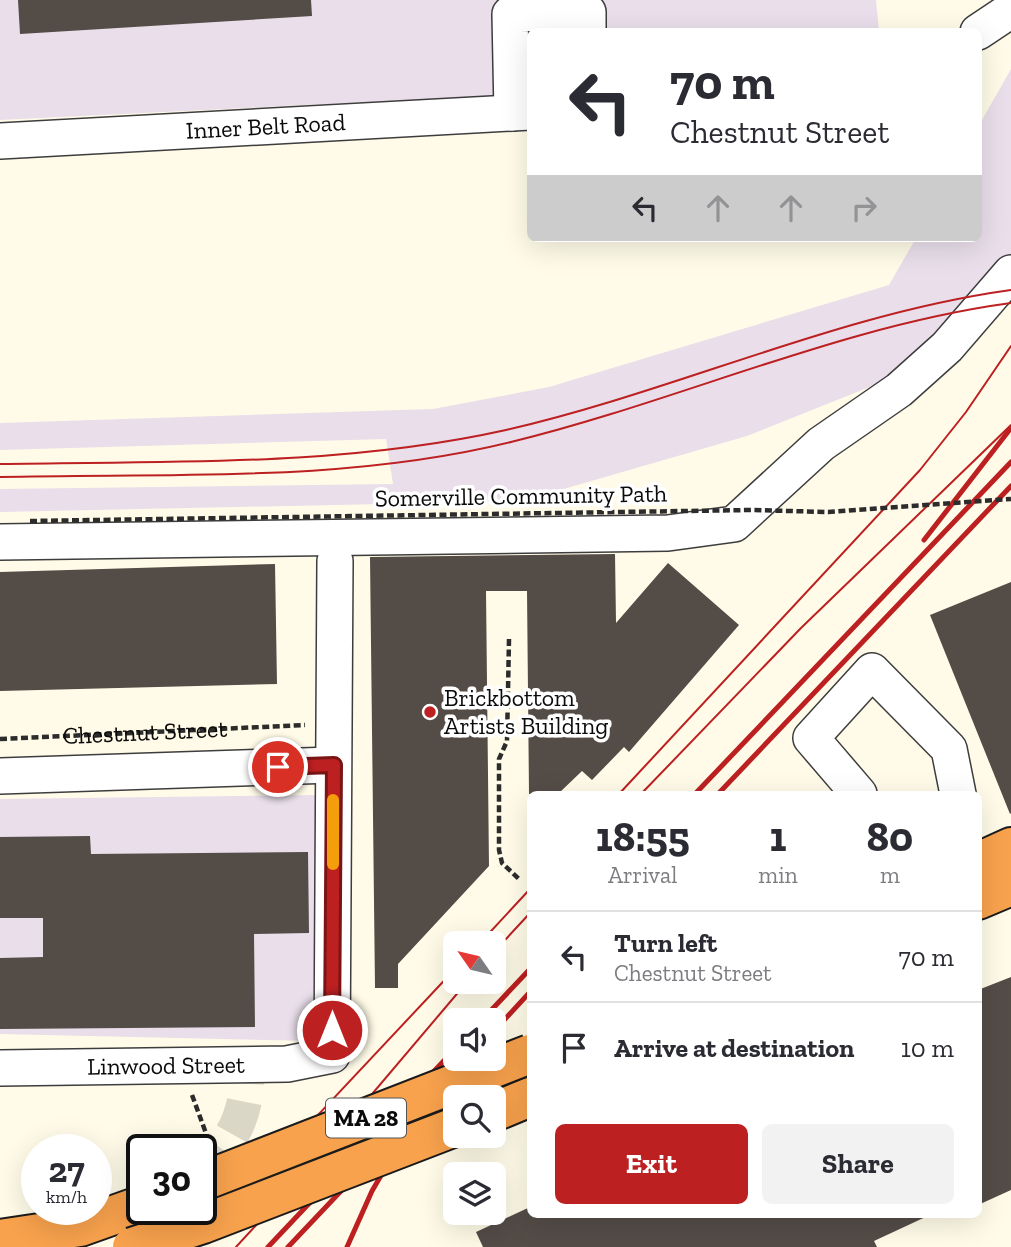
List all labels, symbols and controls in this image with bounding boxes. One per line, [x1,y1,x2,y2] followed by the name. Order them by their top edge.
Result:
[670,53,775,112] text: 70 m
[555,56,646,147] icon: left
[185,107,346,145] street label: Inner Belt Road
[670,113,889,151] text: Chestnut Street
[626,189,664,227] icon: left
[699,189,737,227] icon: ahead
[772,189,810,227] icon: ahead
[845,189,883,227] icon: right
[375,478,668,513] street label: Somerville Community Path
[444,683,609,740] place label: Brickbottom Artists Building
[422,704,438,720] marker: Brickbottom Artists Building
[62,714,228,750] street label: Chestnut Street
[248,737,308,797] pin
[259,748,297,786] icon: arrive
[596,811,690,862] text: 18:55
[770,811,787,862] text: 1
[866,811,913,862] text: 80
[608,861,677,889] text: Arrival
[758,861,798,889] text: min
[880,861,900,889] text: m
[614,927,717,959] text: Turn left
[443,931,506,994] north arrow
[443,931,506,1225] map controls
[555,938,593,976] icon: left
[898,941,954,973] text: 70 m
[614,959,772,987] text: Chestnut Street
[295,993,369,1067] position arrow
[443,1008,506,1071] button: sound
[555,1029,593,1067] icon: arrive
[614,1032,854,1064] text: Arrive at destination
[901,1032,954,1064] text: 10 m
[87,1050,245,1081] street label: Linwood Street
[443,1085,506,1148] button: search
[326,1098,406,1138] road number: MA 28
[555,1124,748,1204] button: Exit
[762,1124,954,1204] button: Share
[126,1134,217,1225] speed limit sign: 30
[48,1149,85,1191] text: 27
[443,1162,506,1225] button: layers
[46,1186,87,1208] text: km/h

